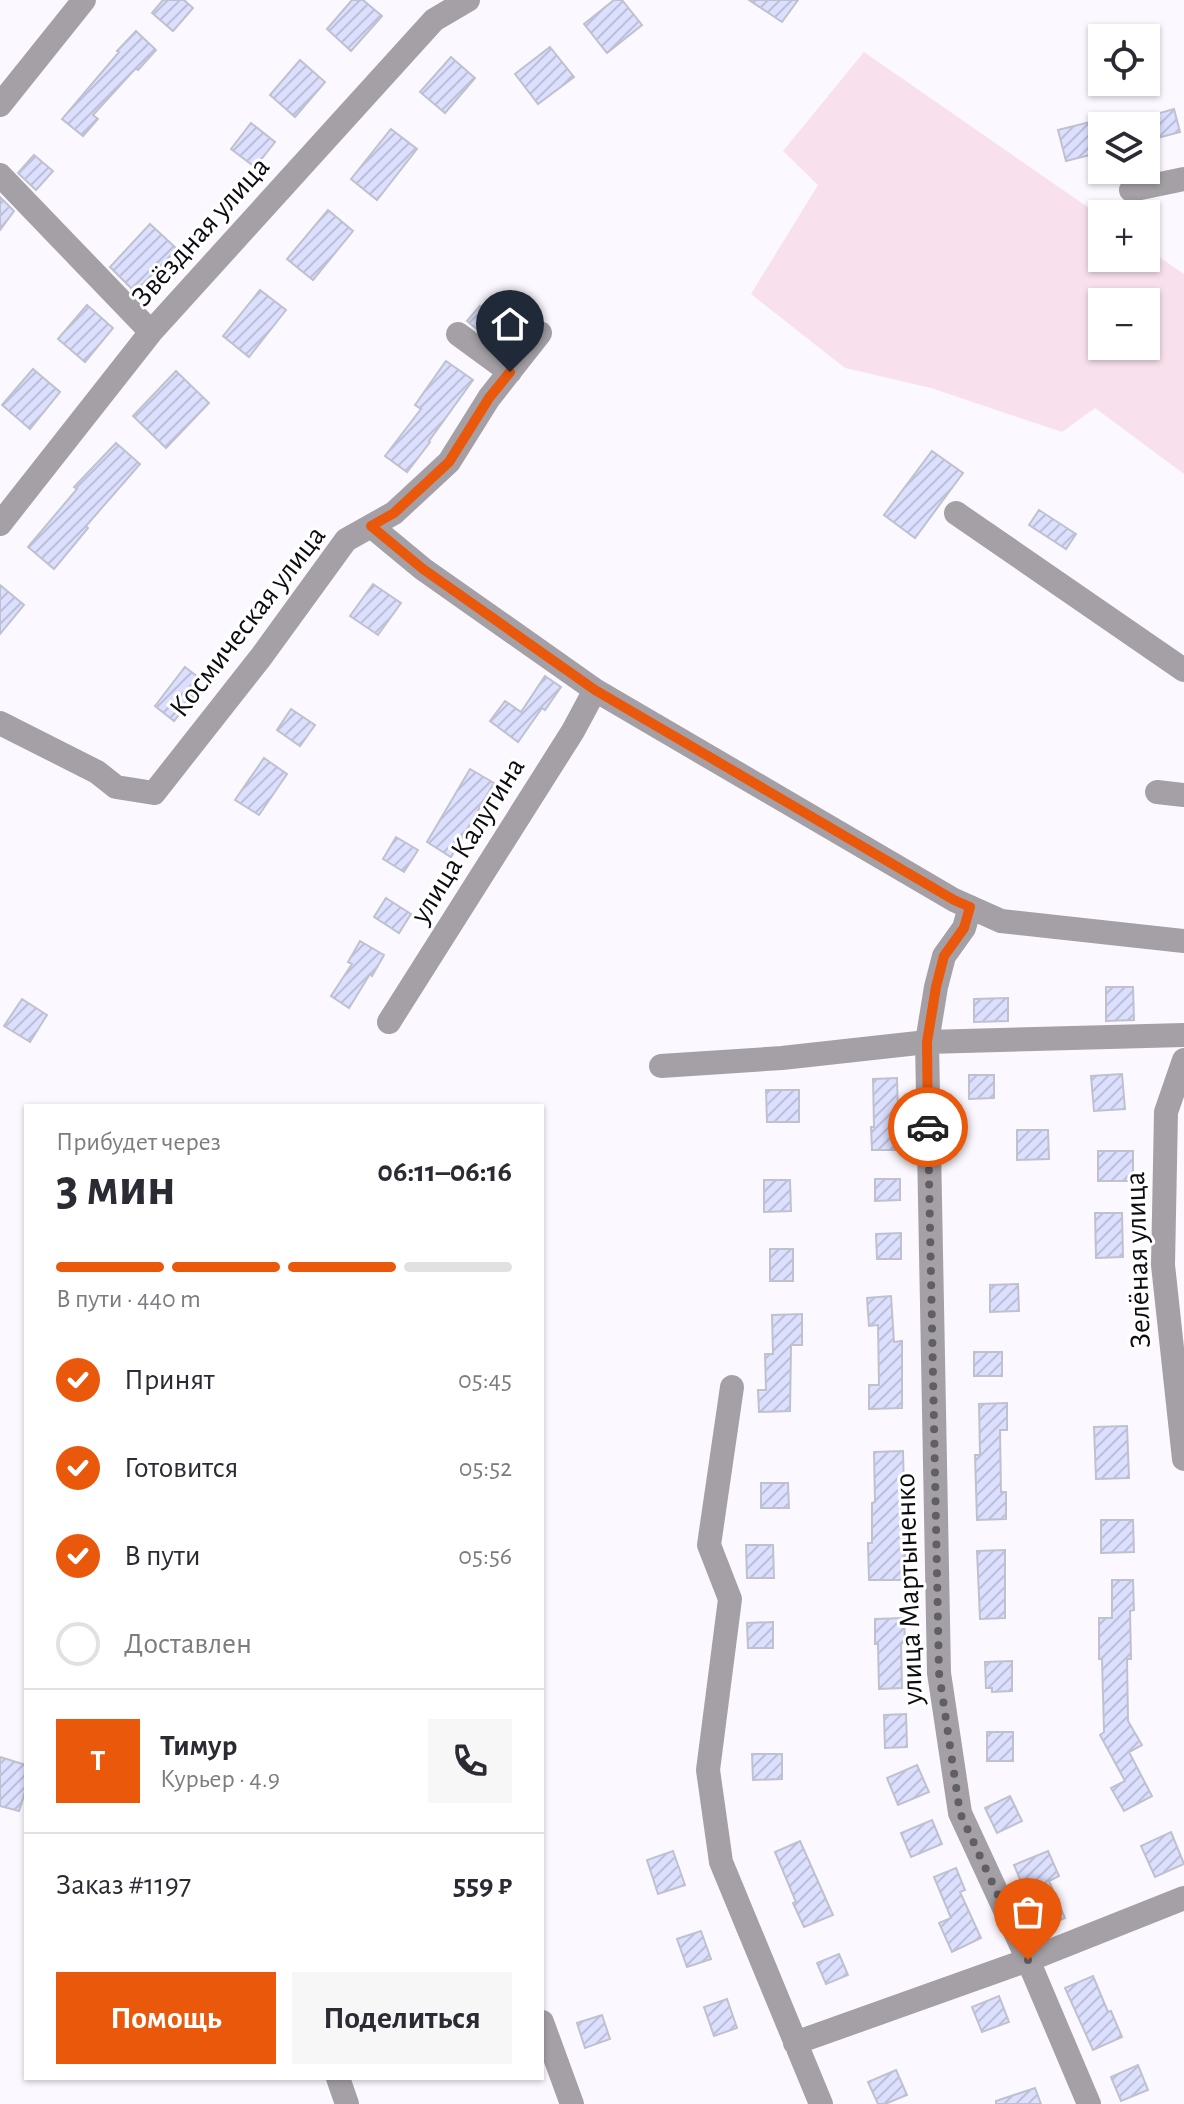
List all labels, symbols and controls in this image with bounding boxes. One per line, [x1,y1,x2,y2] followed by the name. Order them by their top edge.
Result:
[1088,24,1160,360] map controls
[1088,24,1160,96] button: locate
[1088,112,1160,184] button: layers
[126,151,275,312] street label: Звёздная улица
[1088,200,1160,272] button: +
[1088,288,1160,360] button: −
[476,290,544,372] pin
[488,302,532,346] icon: home
[164,520,332,723] street label: Космическая улица
[404,752,531,930] street label: улица Калугина
[888,1087,968,1167] courier
[906,1105,950,1149] icon: car
[56,1129,221,1155] text: Прибудет через
[377,1157,512,1187] text: 06:11–06:16
[56,1162,176,1214] text: 3 мин
[1120,1171,1156,1349] street label: Зелёная улица
[56,1286,201,1312] text: В пути · 440 m
[56,1358,100,1402] icon: check
[124,1365,215,1395] text: Принят
[458,1367,512,1393] text: 05:45
[56,1446,100,1490] icon: check
[124,1453,238,1483] text: Готовится
[459,1455,512,1481] text: 05:52
[890,1473,928,1706] street label: улица Мартыненко
[56,1534,100,1578] icon: check
[124,1541,201,1571] text: В пути
[458,1543,512,1569] text: 05:56
[124,1629,252,1659] text: Доставлен
[428,1719,512,1803] button: phone
[160,1731,237,1761] text: Тимур
[91,1746,105,1776] text: Т
[160,1766,280,1792] text: Курьер · 4.9
[56,1870,191,1900] text: Заказ #1197
[453,1870,512,1900] text: 559 ₽
[994,1878,1062,1960] pin
[1006,1890,1050,1934] icon: bag
[56,1972,276,2064] button: Помощь
[292,1972,512,2064] button: Поделиться

